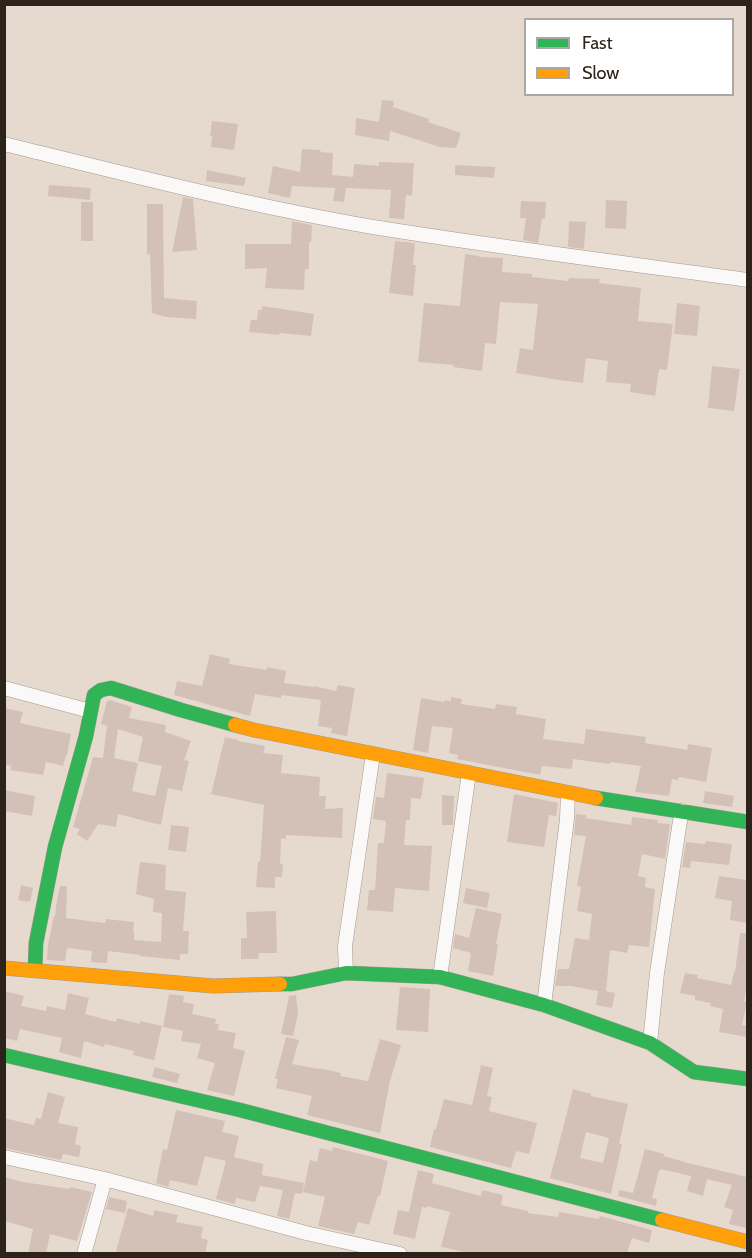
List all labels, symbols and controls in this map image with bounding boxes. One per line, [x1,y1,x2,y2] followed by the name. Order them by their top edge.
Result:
[524,18,734,96] legend
[582,32,613,54] text: Fast
[582,62,619,84] text: Slow

